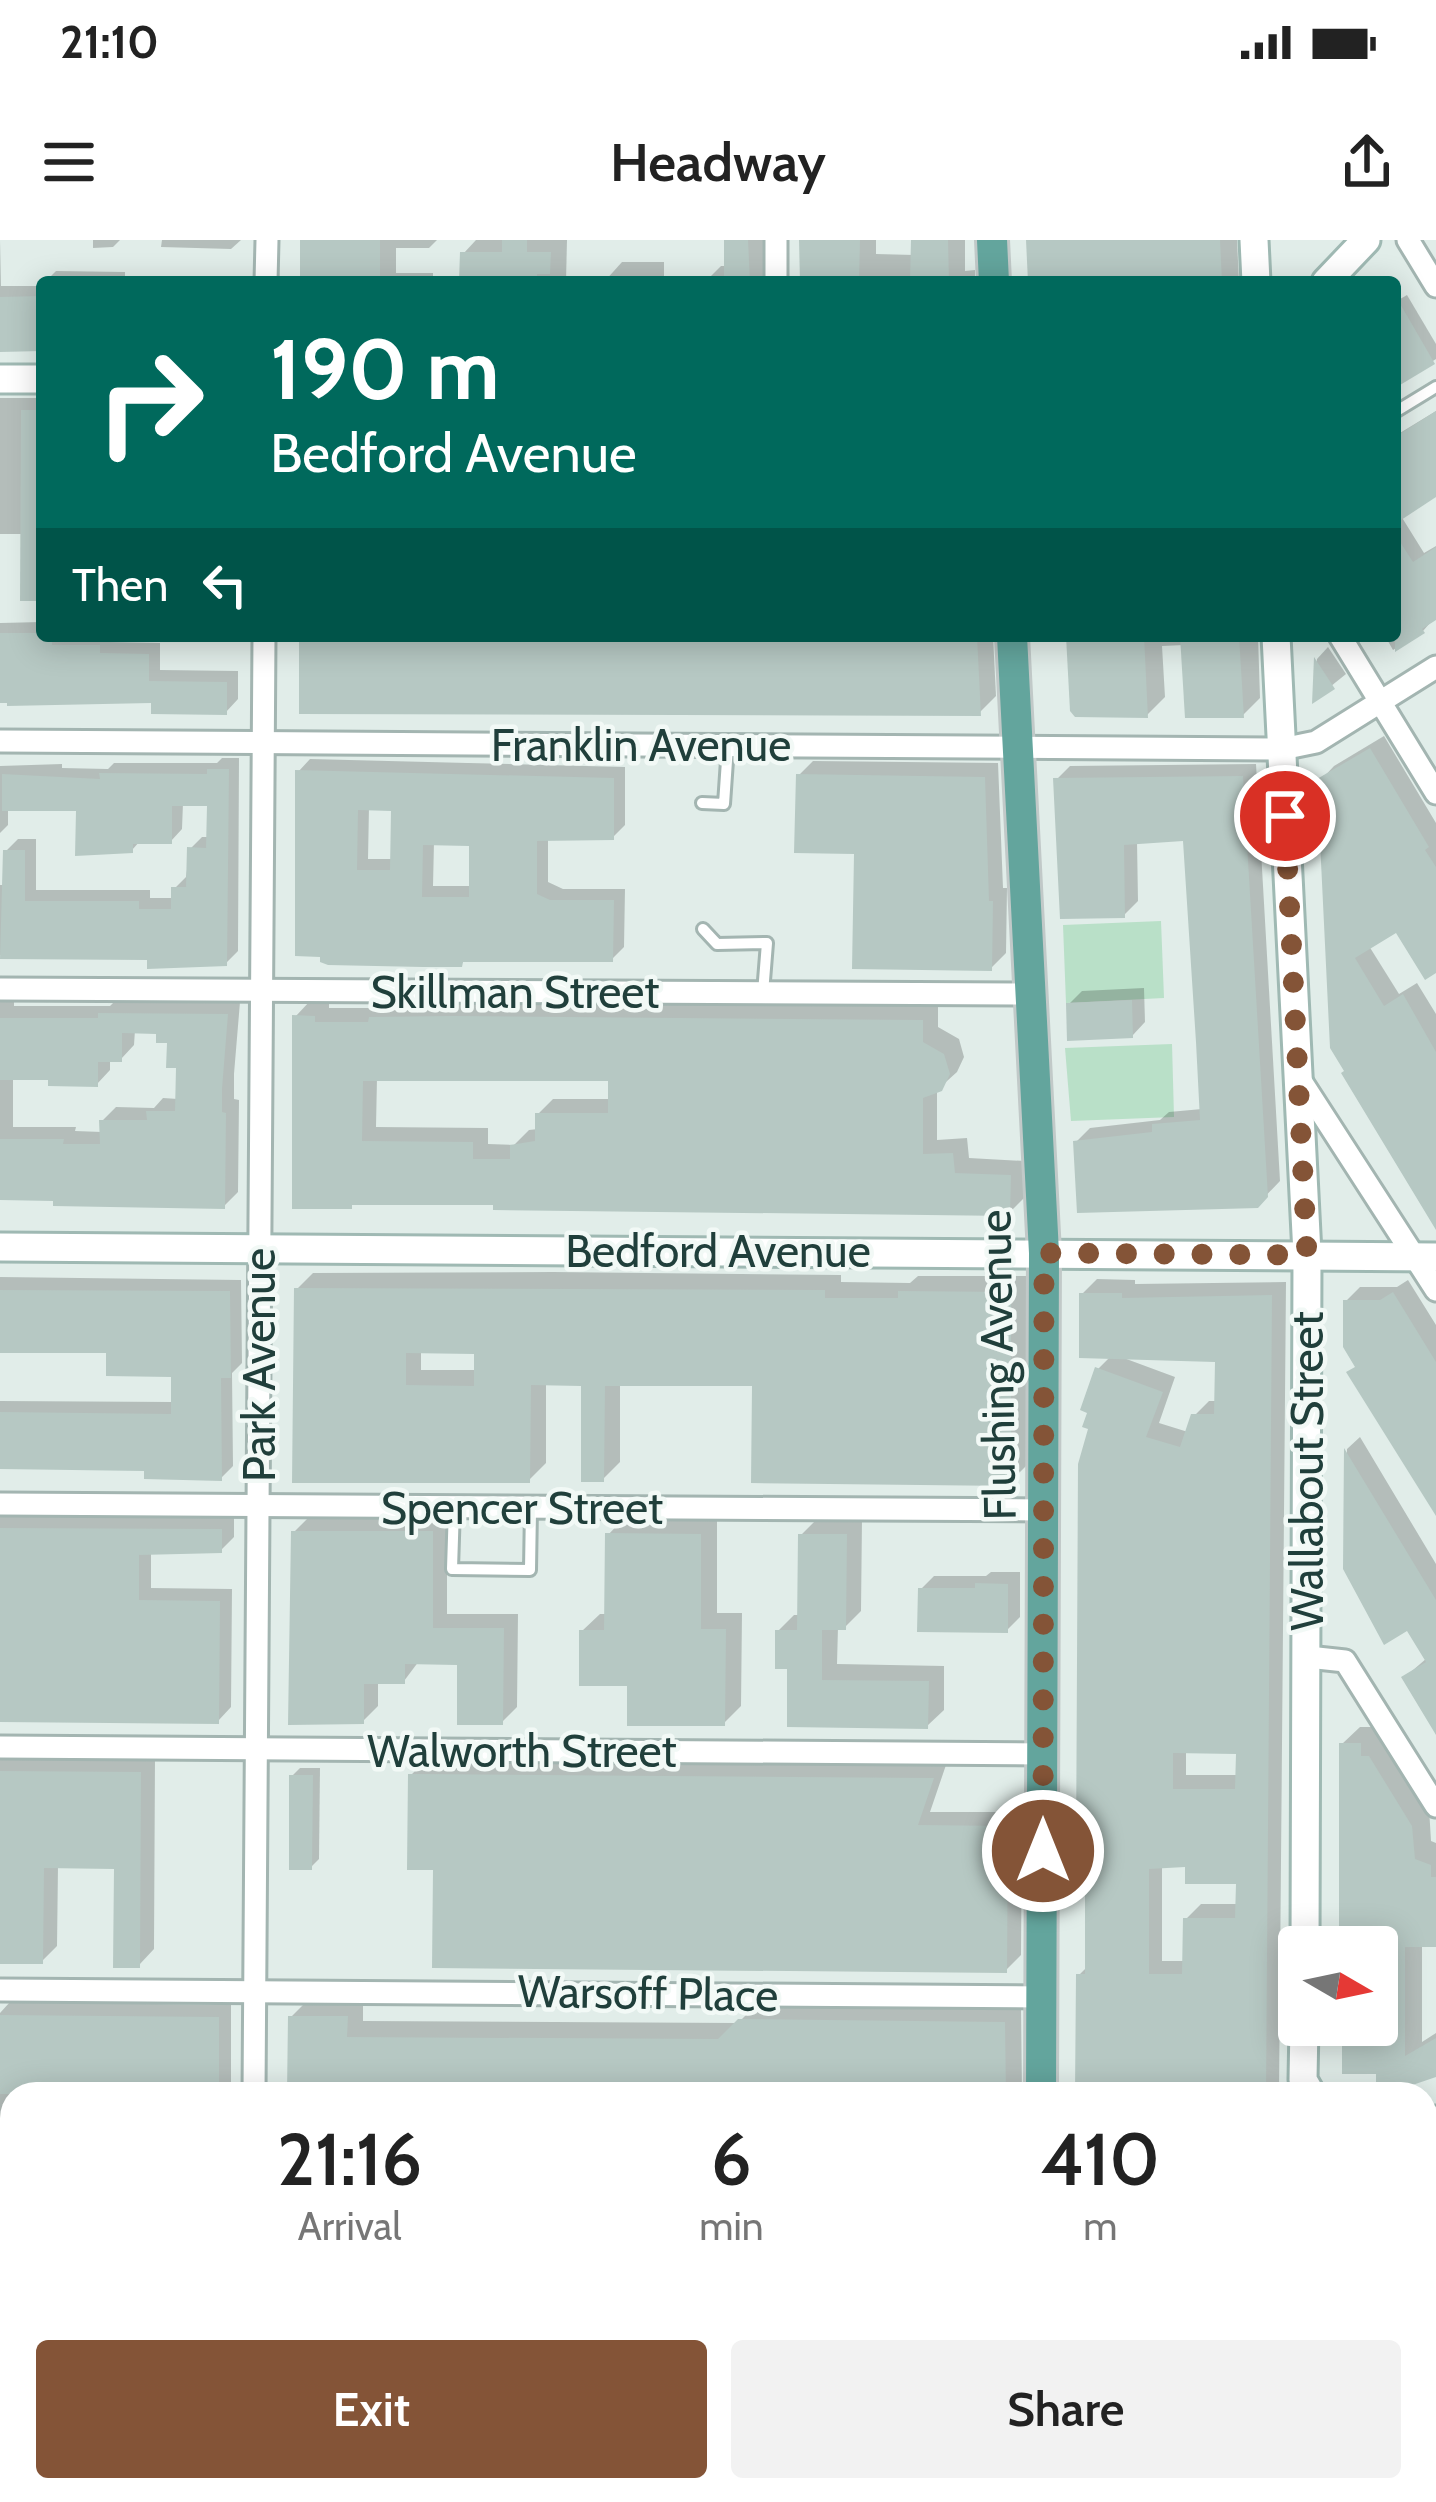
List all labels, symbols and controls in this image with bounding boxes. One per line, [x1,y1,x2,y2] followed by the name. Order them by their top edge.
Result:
[60,15,159,69] text: 21:10
[36,129,102,195] icon: menu
[610,129,826,195] text: Headway
[1334,129,1400,195] icon: share
[270,318,499,420] text: 190 m
[72,324,228,480] icon: right
[270,420,637,486] text: Bedford Avenue
[192,552,258,618] icon: left
[72,558,168,612] text: Then
[491,718,791,772] street label: Franklin Avenue
[1234,765,1336,867] pin
[1252,783,1318,849] icon: arrive
[371,965,659,1019] street label: Skillman Street
[967,1209,1027,1521] street label: Flushing Avenue
[565,1224,871,1278] street label: Bedford Avenue
[232,1248,286,1482] street label: Park Avenue
[1280,1311,1334,1631] street label: Wallabout Street
[381,1481,663,1535] street label: Spencer Street
[367,1724,677,1778] street label: Walworth Street
[980,1788,1106,1914] position arrow
[1278,1926,1398,2046] north arrow
[1278,1926,1398,2046] map controls
[517,1964,779,2022] street label: Warsoff Place
[277,2116,422,2203] text: 21:16
[711,2116,752,2203] text: 6
[1041,2116,1160,2203] text: 410
[298,2202,402,2250] text: Arrival
[699,2202,764,2250] text: min
[1083,2202,1117,2250] text: m
[36,2340,707,2478] button: Exit
[731,2340,1401,2478] button: Share

